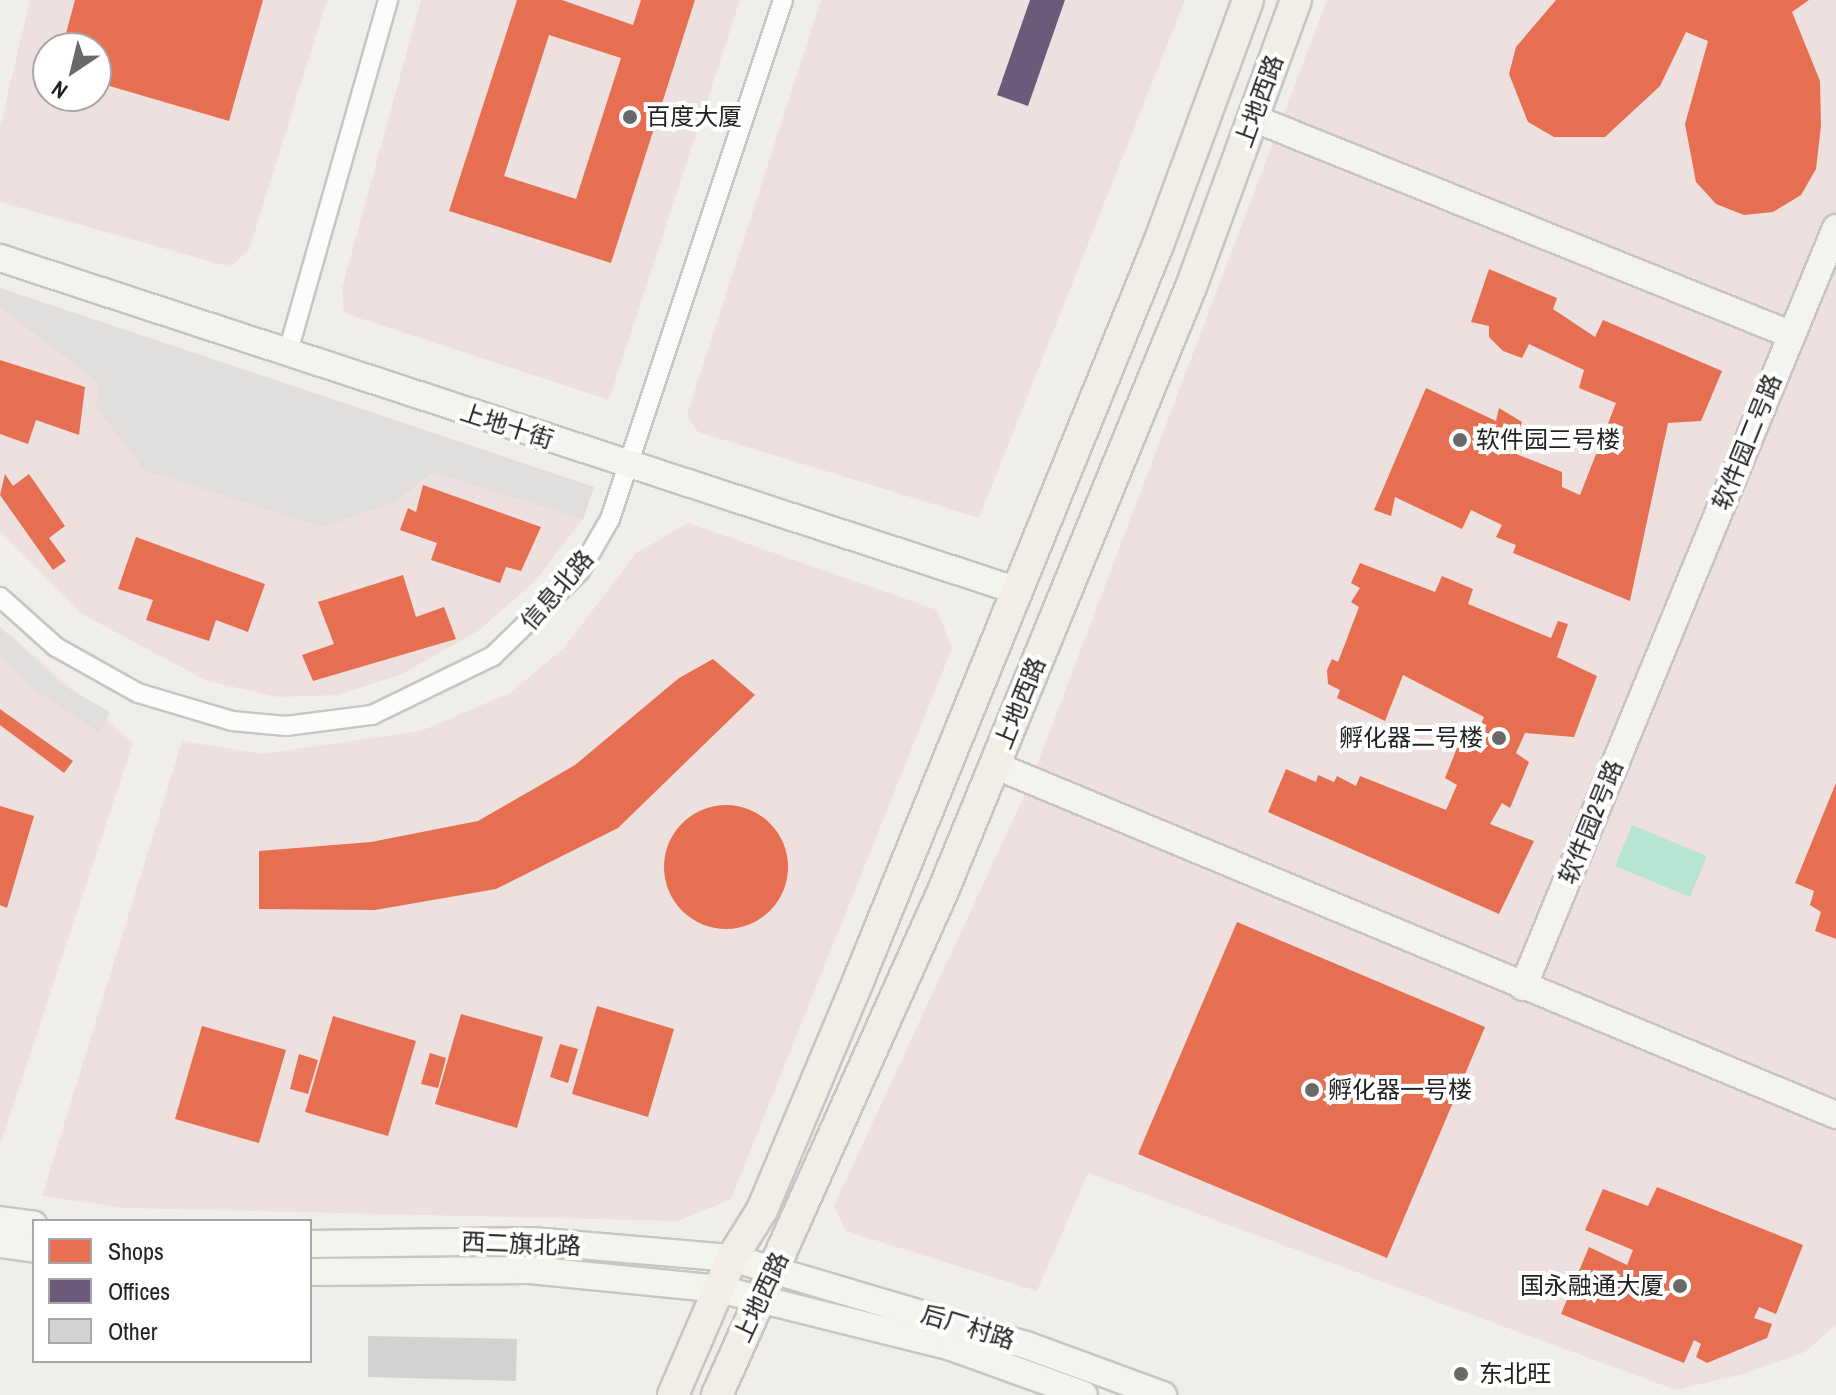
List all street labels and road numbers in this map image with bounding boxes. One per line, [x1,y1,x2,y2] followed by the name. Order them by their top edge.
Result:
[1229,51,1289,151] street label: 上地西路
[1707,370,1787,514] street label: 软件园二号路
[457,397,557,455] street label: 上地十街
[515,544,599,636] street label: 信息北路
[989,653,1051,753] street label: 上地西路
[1553,756,1629,888] street label: 软件园2号路
[461,1228,581,1260] street label: 西二旗北路
[728,1247,794,1347] street label: 上地西路
[918,1299,1018,1355] street label: 后厂村路

